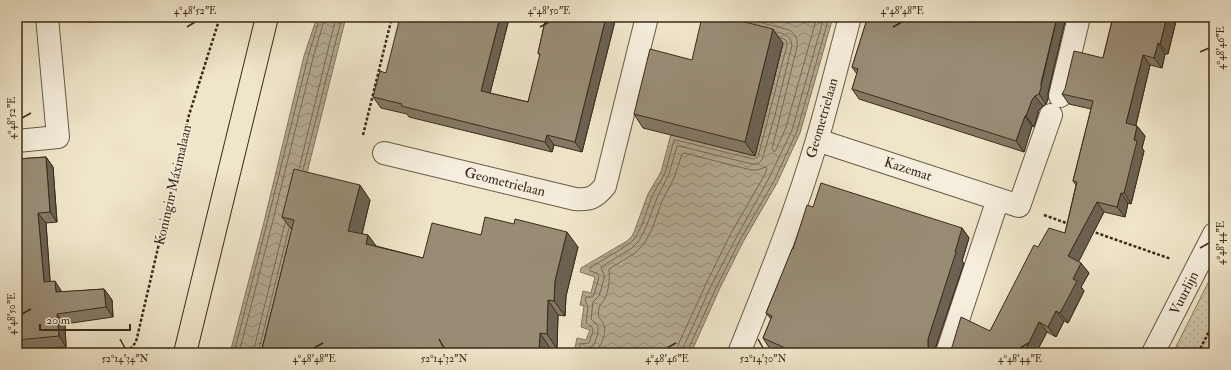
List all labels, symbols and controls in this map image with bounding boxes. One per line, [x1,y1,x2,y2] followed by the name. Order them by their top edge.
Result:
[174,5,216,17] text: 4°48'52"E
[528,5,570,17] text: 4°48'50"E
[880,5,924,17] text: 4°48'48"E
[1215,26,1227,70] text: 4°48'46"E
[802,76,842,160] street label: Geometrielaan
[6,97,18,139] text: 4°48'52"E
[151,123,195,247] street label: Koningin Máximalaan
[882,153,935,185] street label: Kazemat
[463,164,547,200] street label: Geometrielaan
[1215,221,1227,265] text: 4°48'44"E
[1166,268,1202,318] street label: Vuurlijn
[6,293,18,335] text: 4°48'50"E
[40,306,130,332] scale bar
[46,313,71,328] text: 20 m
[102,353,149,365] text: 52°14'34"N
[292,353,336,365] text: 4°48'48"E
[421,353,467,365] text: 52°14'32"N
[645,353,689,365] text: 4°48'46"E
[740,353,786,365] text: 52°14'30"N
[998,353,1042,365] text: 4°48'44"E

